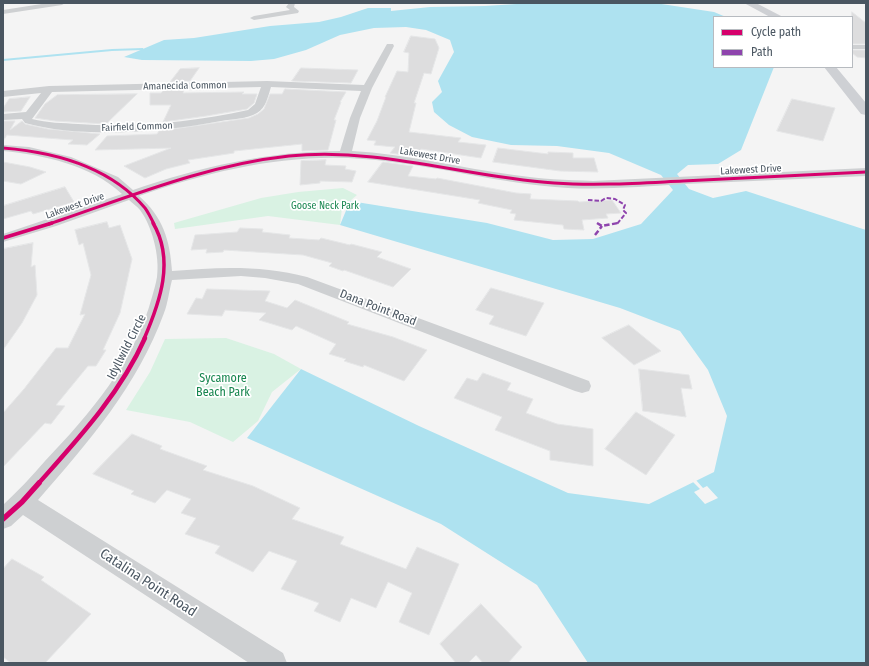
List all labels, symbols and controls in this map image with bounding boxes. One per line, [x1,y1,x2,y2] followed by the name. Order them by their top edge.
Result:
[713,16,853,68] legend
[751,25,801,39] text: Cycle path
[751,45,773,59] text: Path
[143,79,227,93] street label: Amanecida Common
[101,120,173,134] street label: Fairfield Common
[399,145,461,167] street label: Lakewest Drive
[720,162,782,178] street label: Lakewest Drive
[44,190,106,222] street label: Lakewest Drive
[291,200,359,212] park label: Goose Neck Park
[338,287,418,329] street label: Dana Point Road
[104,312,150,382] street label: Idyllwild Circle
[196,372,250,400] park label: Sycamore Beach Park
[97,545,199,621] street label: Catalina Point Road

